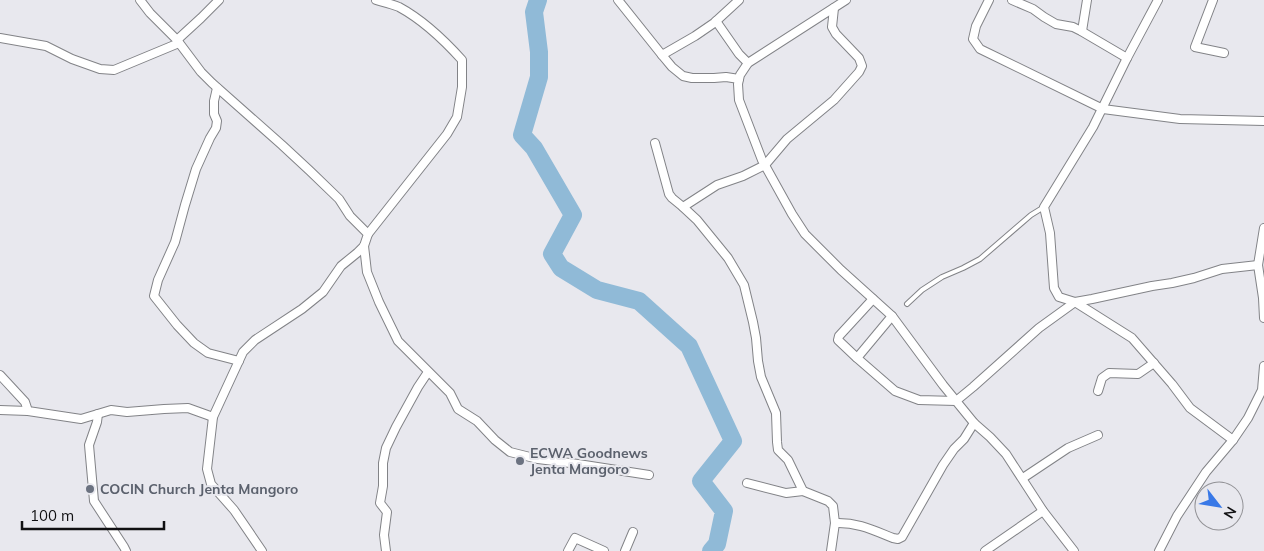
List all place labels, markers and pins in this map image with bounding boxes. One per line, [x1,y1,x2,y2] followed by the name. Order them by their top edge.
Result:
[530,444,648,478] place label: ECWA Goodnews Jenta Mangoro
[514,455,526,467] marker: ECWA Goodnews Jenta Mangoro
[100,480,298,498] place label: COCIN Church Jenta Mangoro
[84,483,96,495] marker: COCIN Church Jenta Mangoro

